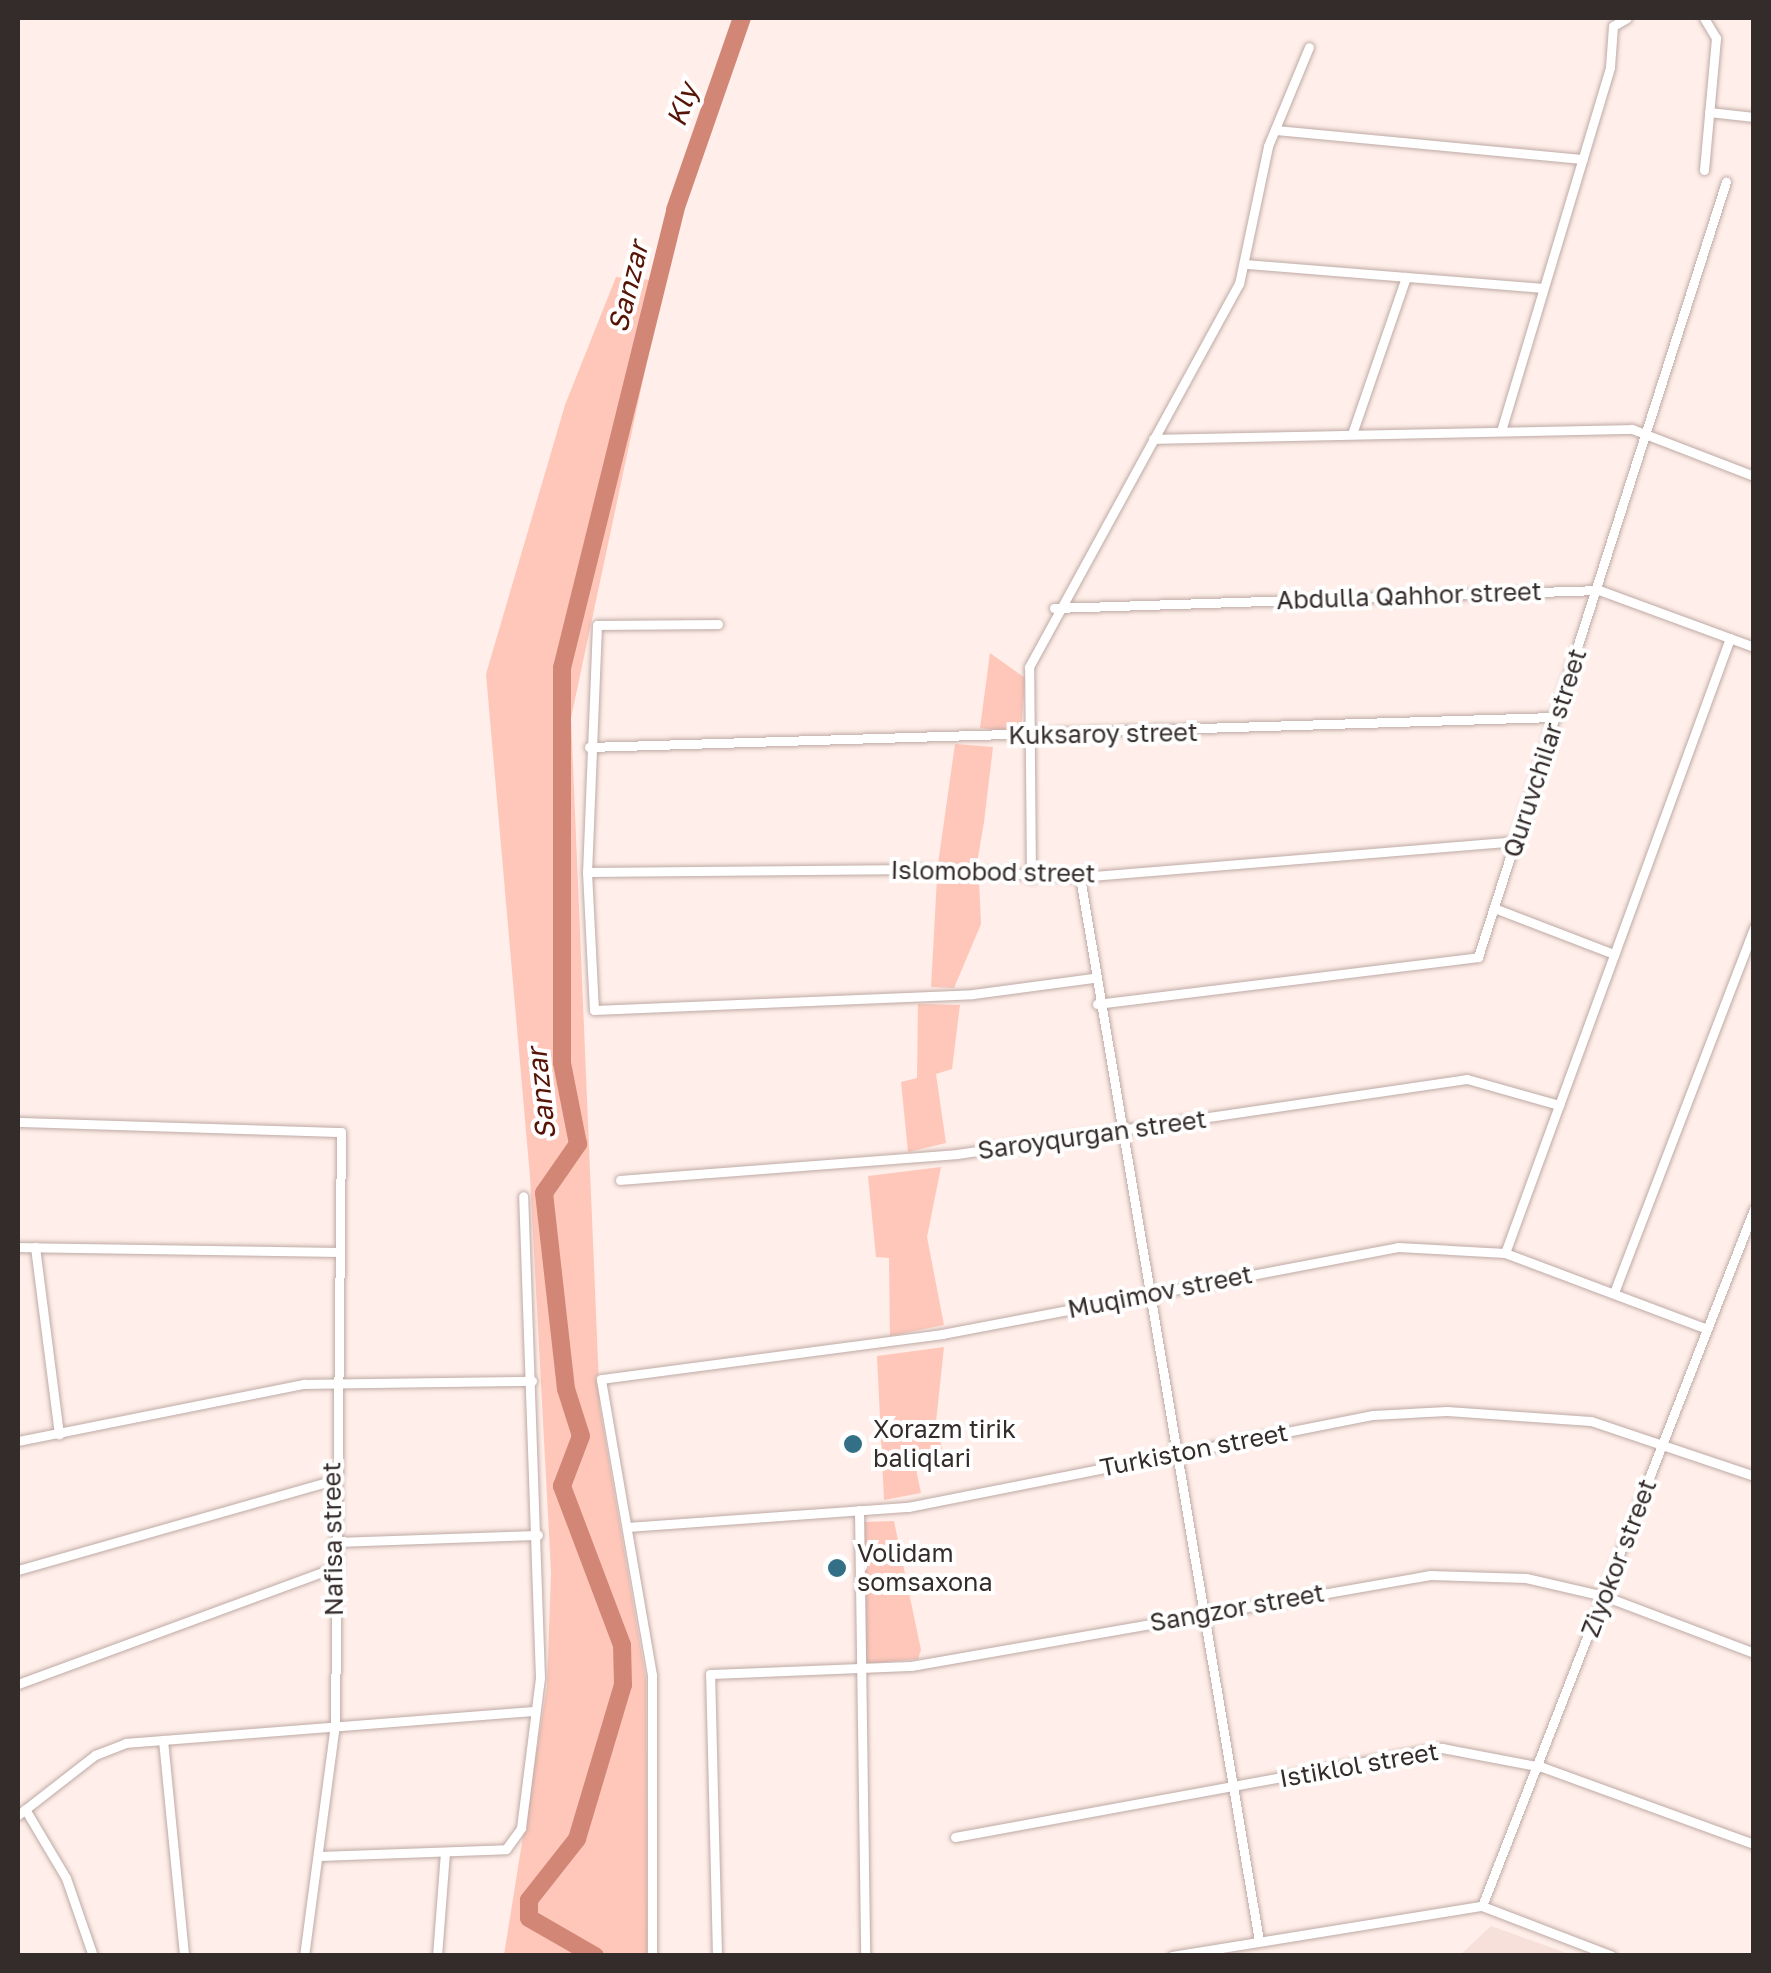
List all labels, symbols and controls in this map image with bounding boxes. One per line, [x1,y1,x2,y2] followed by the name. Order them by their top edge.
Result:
[659,79,705,131] water label: Kly
[601,238,655,336] water label: Sanzar
[1276,576,1542,616] street label: Abdulla Qahhor street
[1497,645,1593,861] street label: Quruvchilar street
[1008,717,1198,751] street label: Kuksaroy street
[890,855,1096,889] street label: Islomobod street
[519,1047,563,1141] water label: Sanzar
[976,1104,1208,1166] street label: Saroyqurgan street
[1065,1259,1255,1325] street label: Muqimov street
[873,1415,1016,1474] place label: Xorazm tirik baliqlari
[1098,1417,1290,1483] street label: Turkiston street
[842,1433,864,1455] marker: Xorazm tirik baliqlari
[317,1462,349,1616] street label: Nafisa street
[1575,1475,1663,1641] street label: Ziyokor street
[857,1539,992,1598] place label: Volidam somsaxona
[826,1557,848,1579] marker: Volidam somsaxona
[1148,1578,1326,1638] street label: Sangzor street
[1277,1736,1441,1794] street label: Istiklol street

